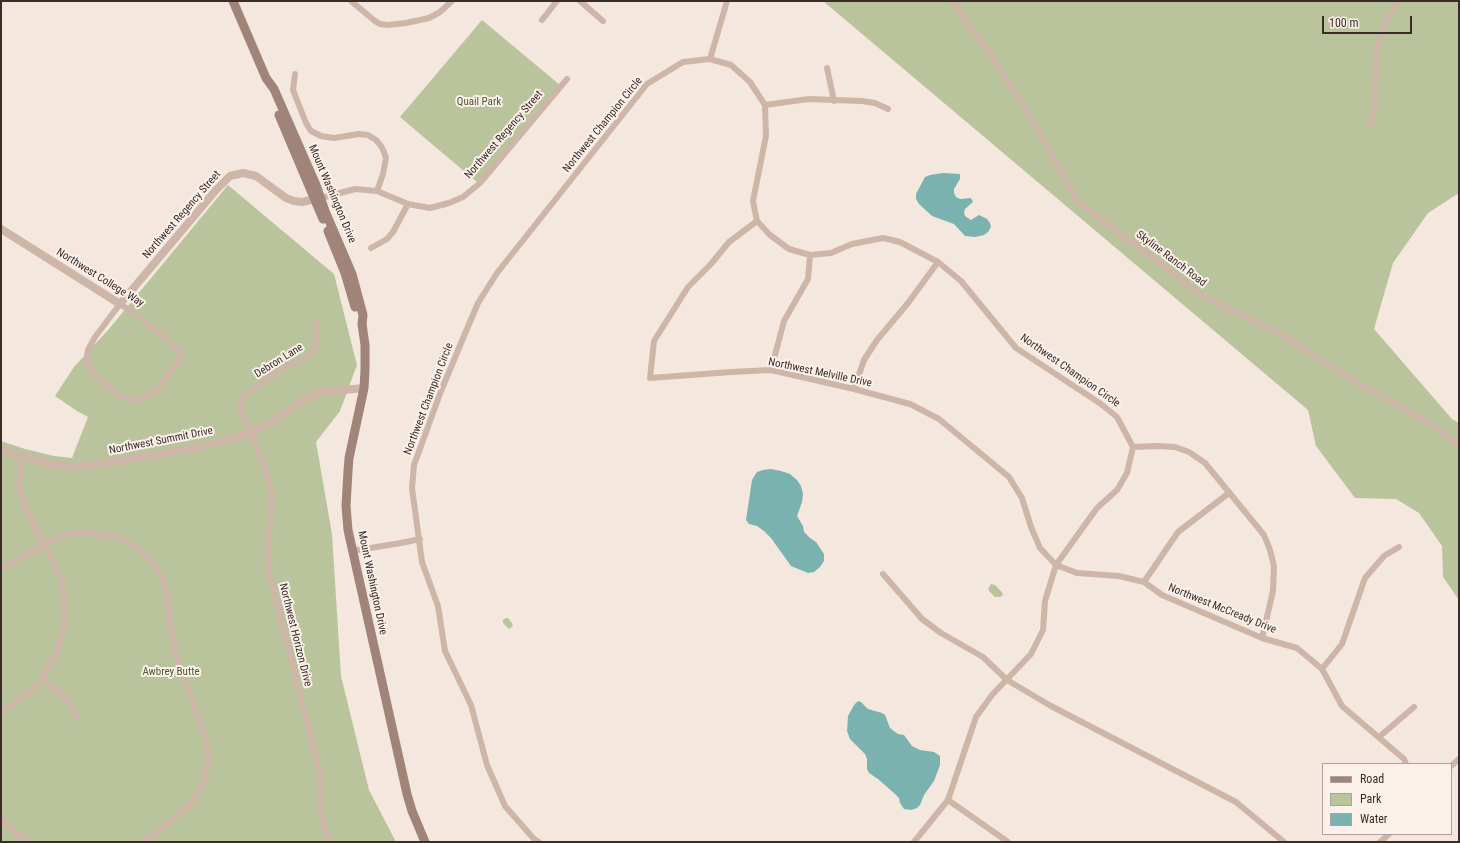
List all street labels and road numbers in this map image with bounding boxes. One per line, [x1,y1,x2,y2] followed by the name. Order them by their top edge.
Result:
[560,75,646,175] street label: Northwest Champion Circle
[462,88,546,182] street label: Northwest Regency Street
[305,143,359,245] street label: Mount Washington Drive
[140,168,224,262] street label: Northwest Regency Street
[1133,228,1209,290] street label: Skyline Ranch Road
[54,246,146,310] street label: Northwest College Way
[1018,332,1122,410] street label: Northwest Champion Circle
[252,341,306,381] street label: Debron Lane
[402,341,456,457] street label: Northwest Champion Circle
[767,356,873,390] street label: Northwest Melville Drive
[108,424,214,458] street label: Northwest Summit Drive
[355,530,389,636] street label: Mount Washington Drive
[1166,581,1278,637] street label: Northwest McCready Drive
[276,582,314,688] street label: Northwest Horizon Drive

